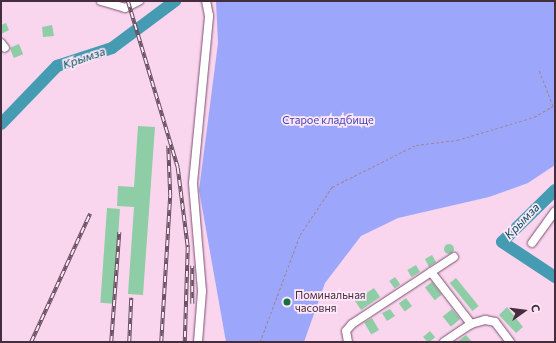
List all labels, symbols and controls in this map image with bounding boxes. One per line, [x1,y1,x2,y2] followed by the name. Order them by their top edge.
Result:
[61,44,107,72] water label: Крымза
[282,113,374,127] park label: Старое кладбище
[501,200,543,242] water label: Крымза
[295,289,366,315] place label: Поминальная часовня
[504,291,544,331] north arrow
[282,297,292,307] marker: Поминальная часовня
[529,303,543,313] text: С

